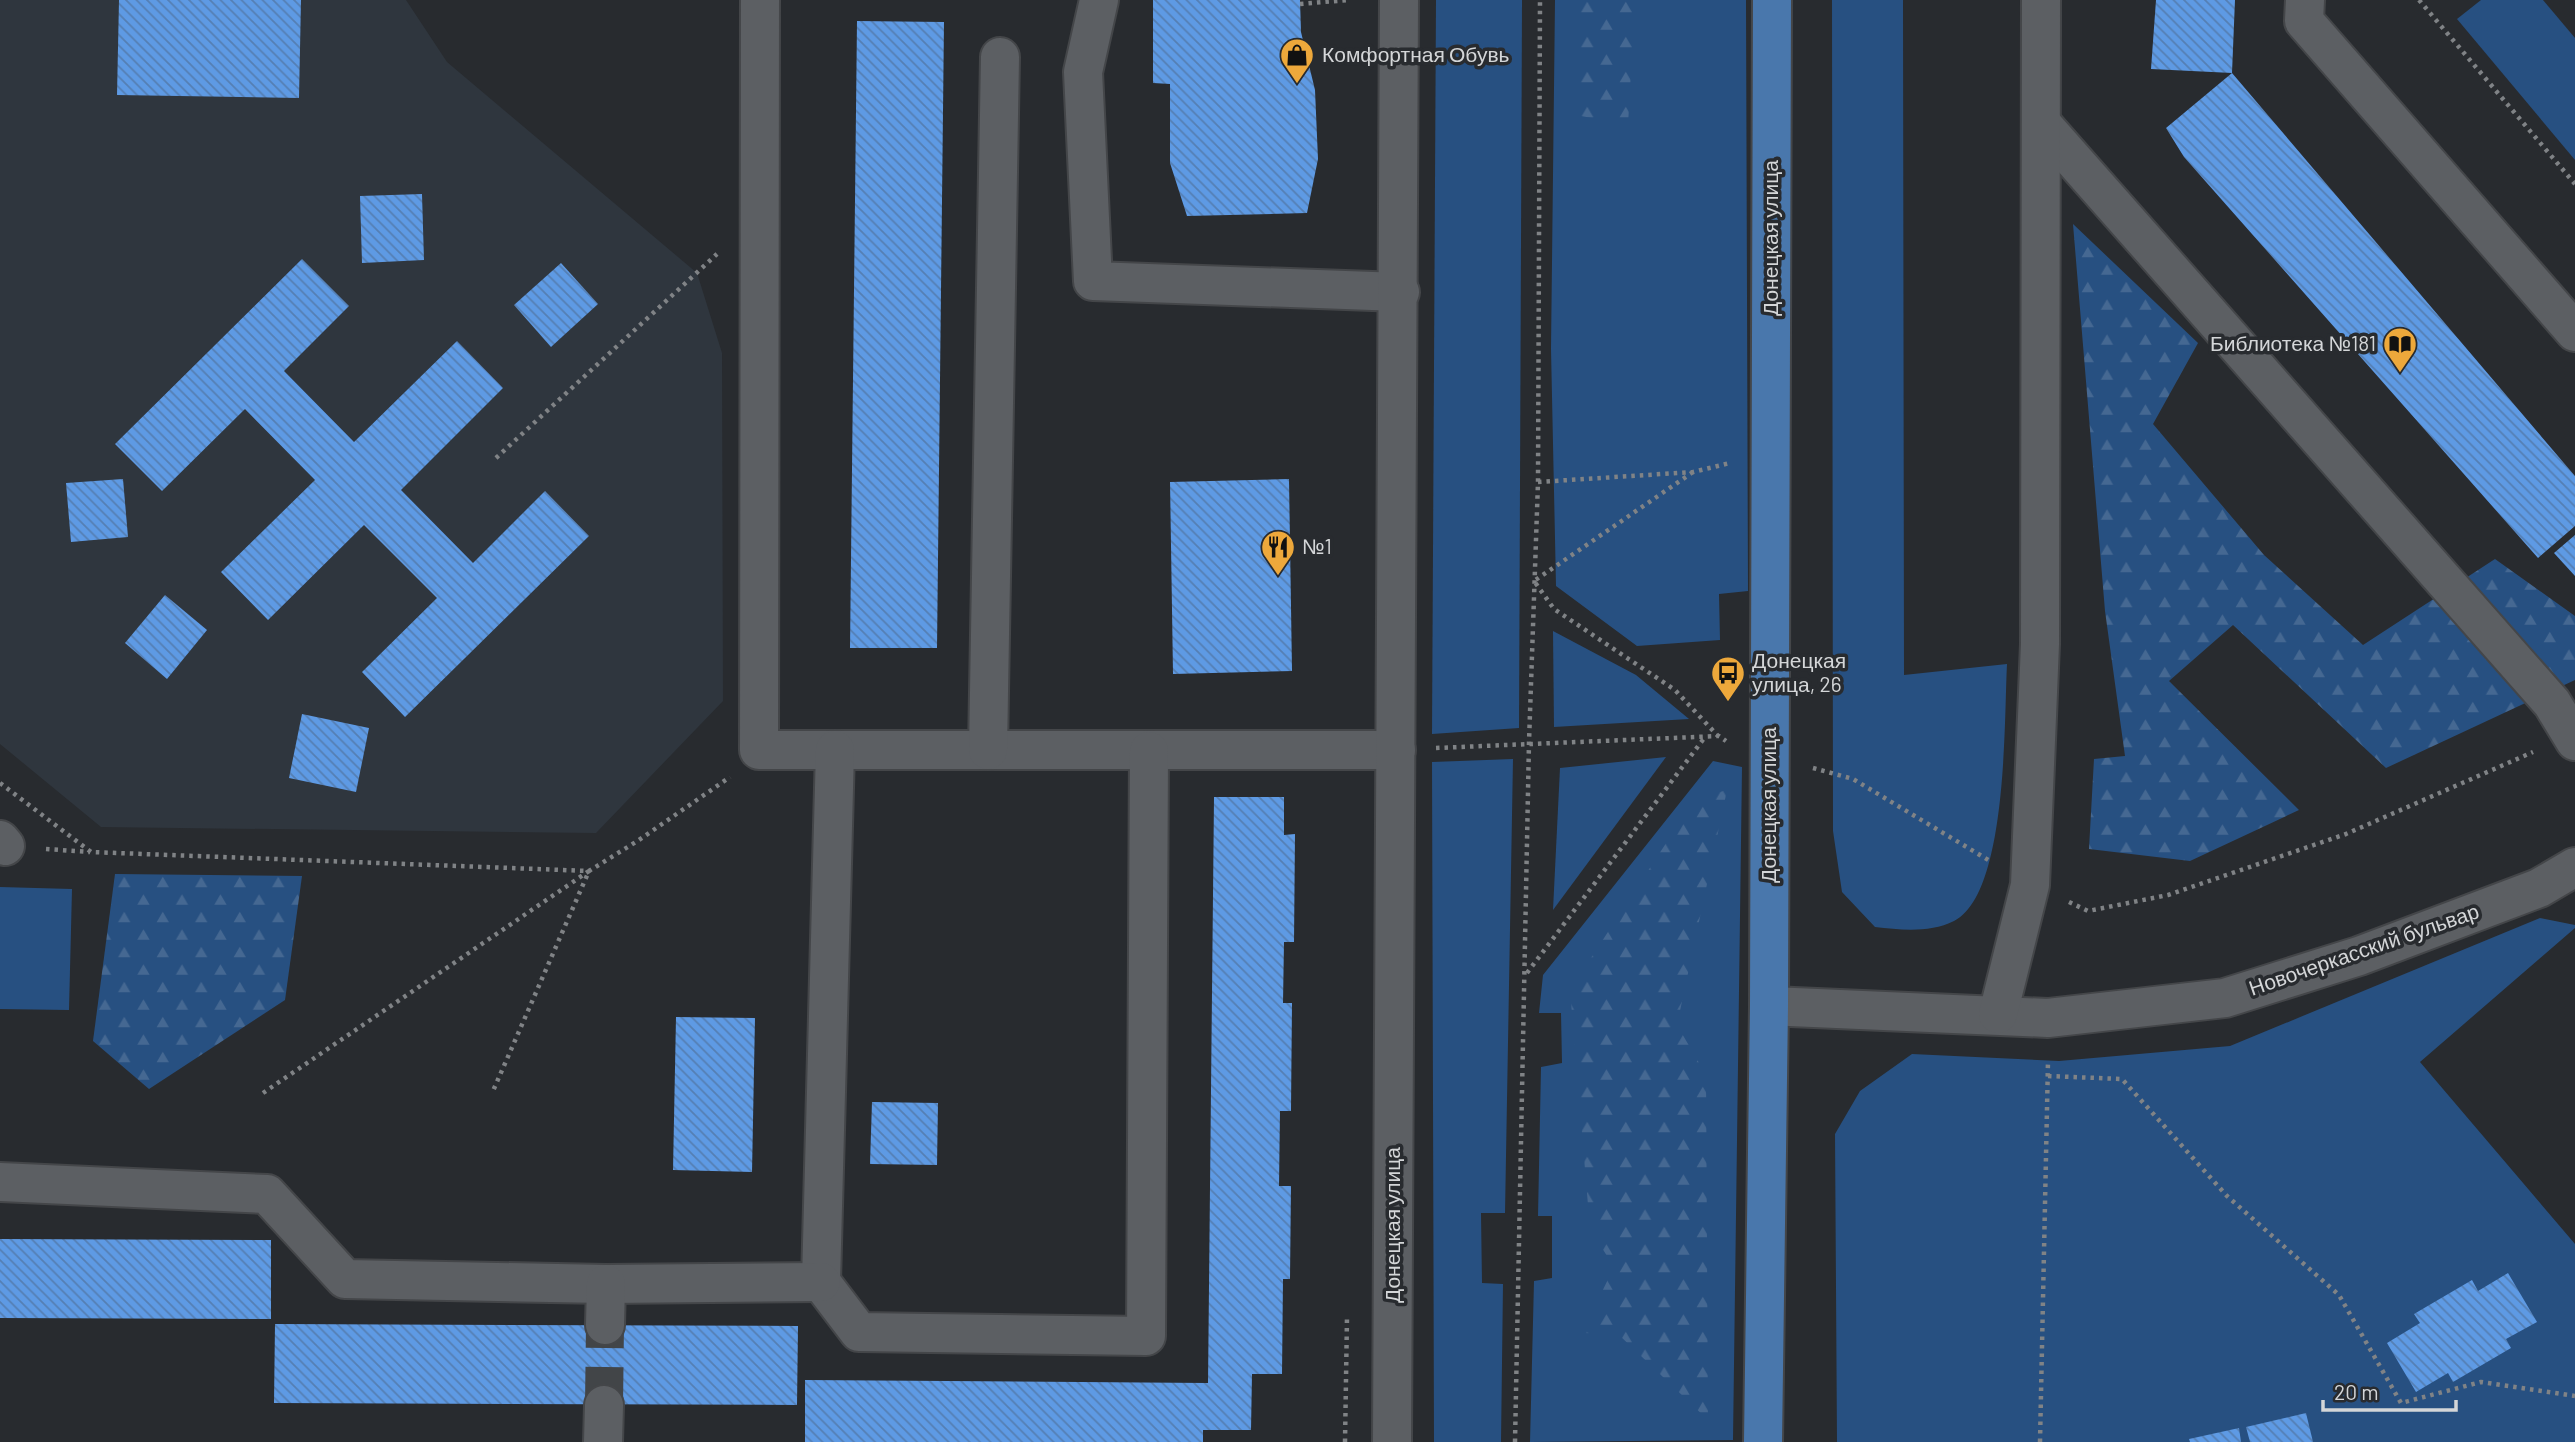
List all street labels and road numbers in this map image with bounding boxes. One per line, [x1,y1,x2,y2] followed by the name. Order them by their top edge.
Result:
[1757,160,1782,316] street label: Донецкая улица
[1755,727,1780,883] street label: Донецкая улица
[2245,897,2482,1000] street label: Новочеркасский бульвар
[1379,1147,1404,1303] street label: Донецкая улица

